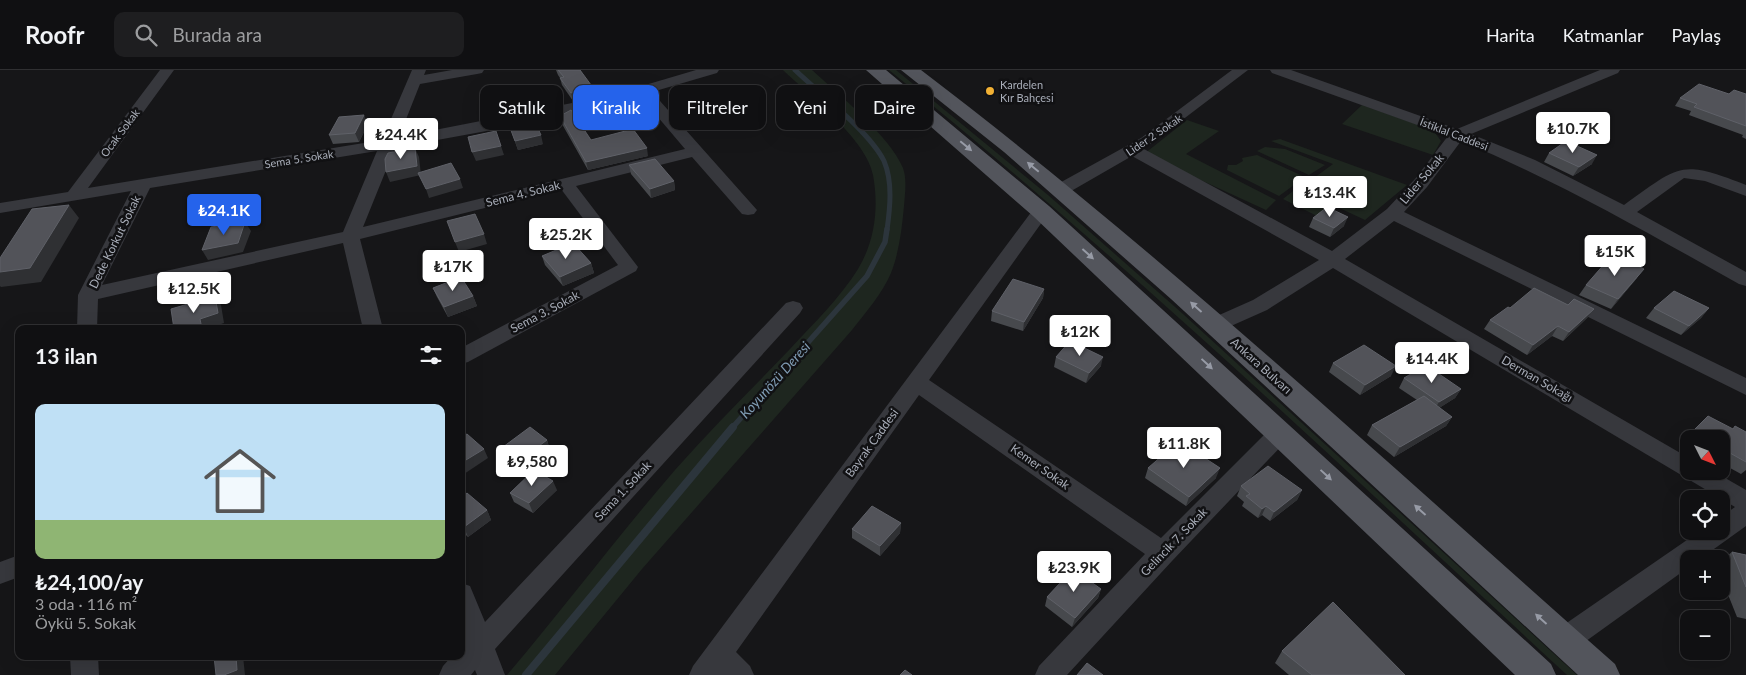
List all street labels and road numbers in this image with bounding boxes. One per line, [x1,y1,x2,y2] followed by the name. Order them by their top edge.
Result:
[97,106,142,159] street label: Ocak Sokak
[1123,111,1185,158] street label: Lider 2 Sokak
[1418,115,1490,153] street label: İstiklal Caddesi
[263,147,335,170] street label: Sema 5. Sokak
[1396,150,1447,207] street label: Lider Sokak
[484,177,562,210] street label: Sema 4. Sokak
[86,192,144,291] street label: Dede Korkut Sokak
[508,287,583,336] street label: Sema 3. Sokak
[1228,334,1295,397] street label: Ankara Bulvarı
[1499,352,1576,405] street label: Derman Sokağı
[842,405,902,480] street label: Bayrak Caddesi
[1008,441,1073,493] street label: Kemer Sokak
[591,457,655,524] street label: Sema 1. Sokak
[1137,504,1211,579] street label: Gelincik 7. Sokak

